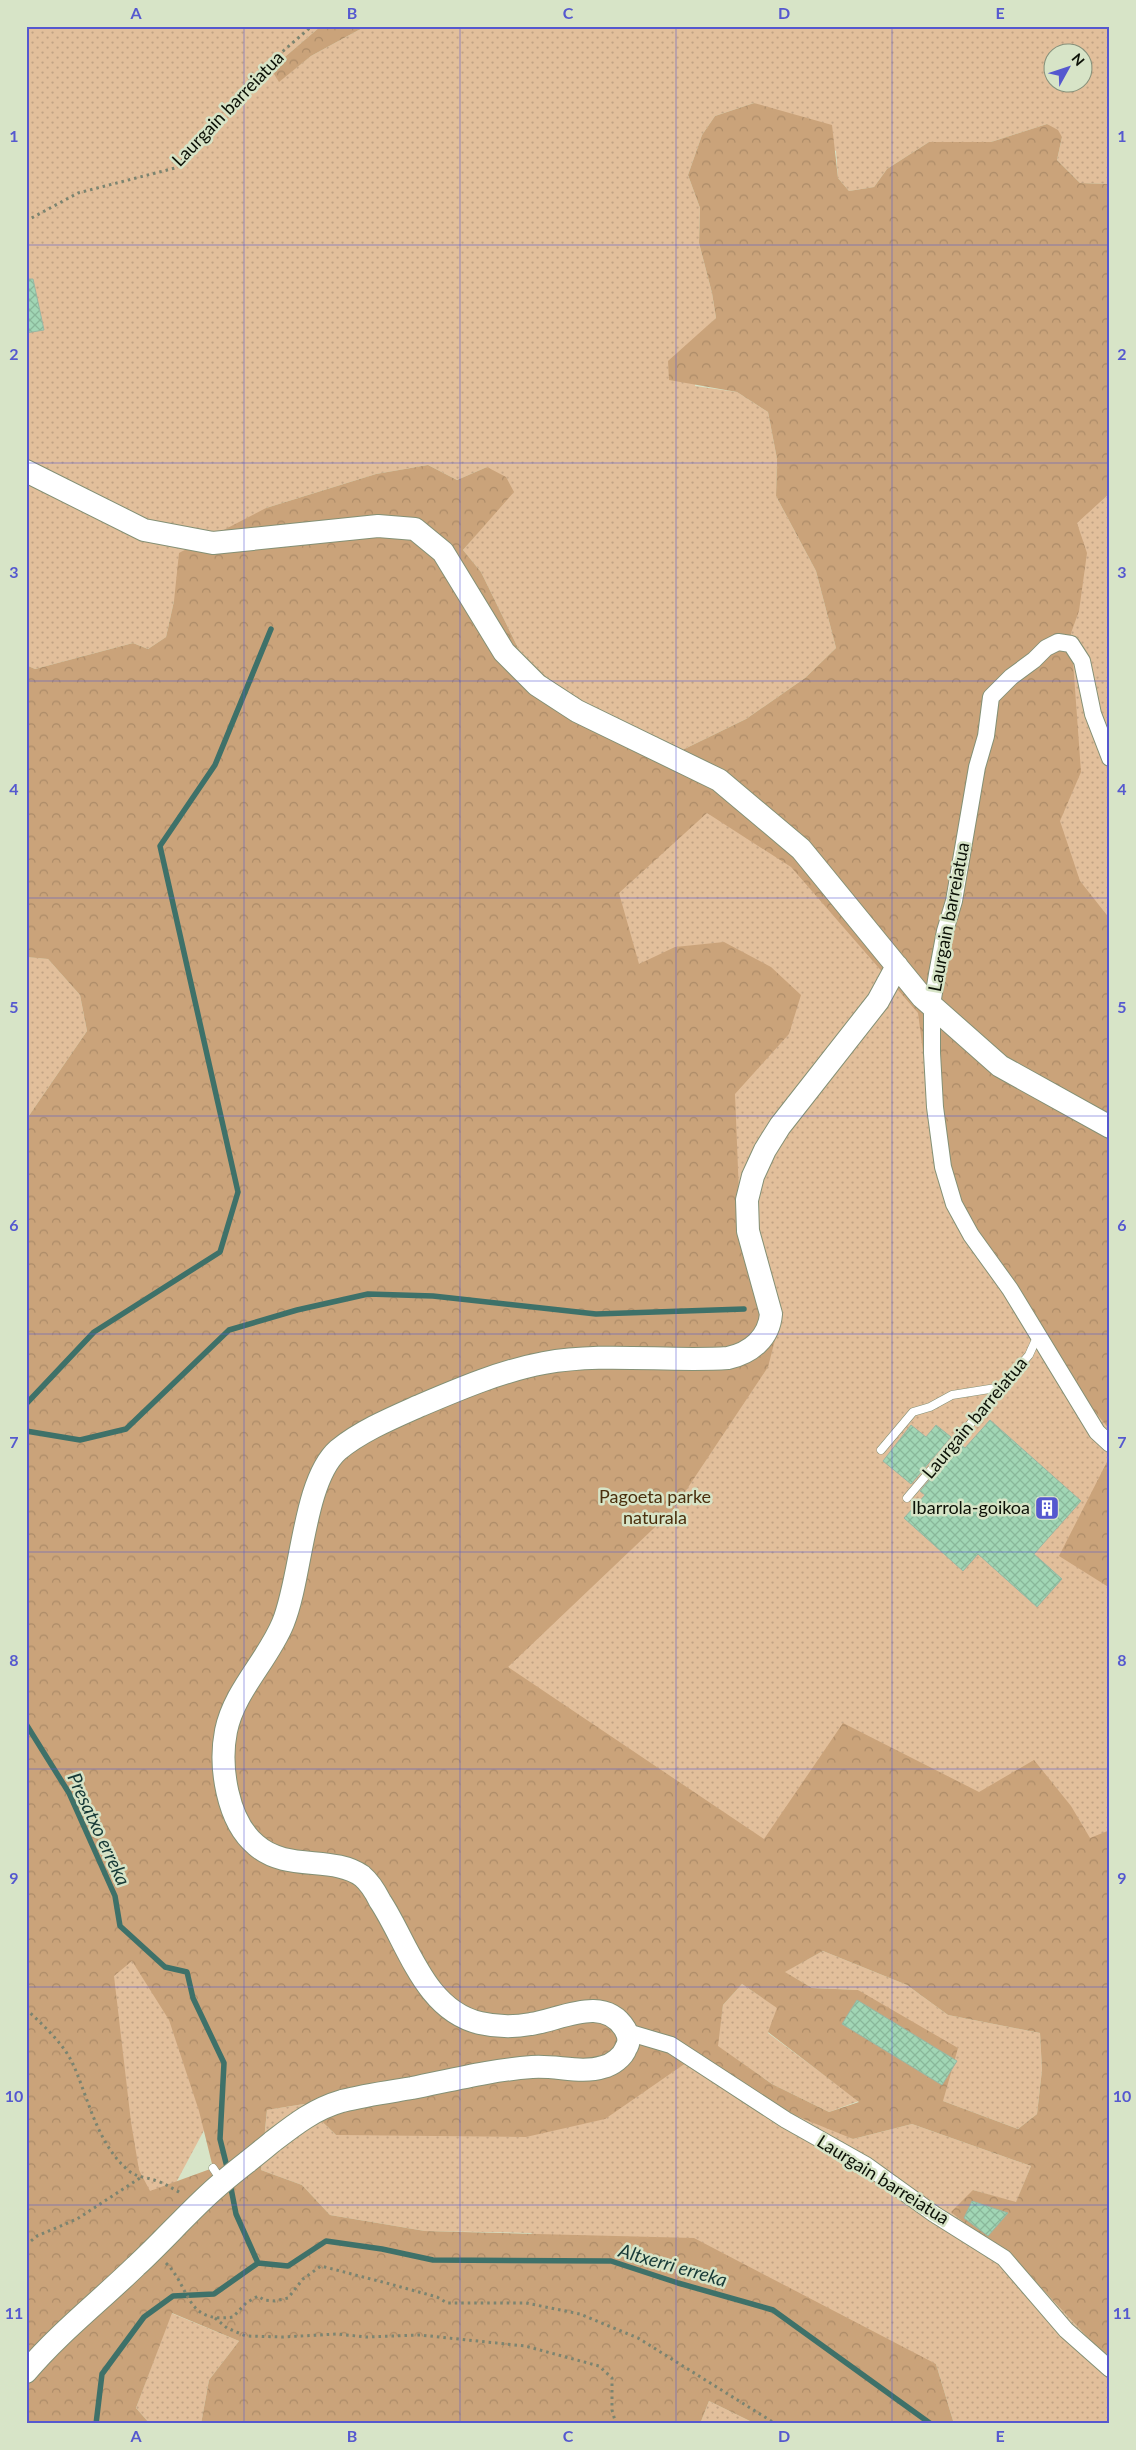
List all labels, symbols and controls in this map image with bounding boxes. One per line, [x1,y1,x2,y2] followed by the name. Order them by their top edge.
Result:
[129,3,142,22] text: A
[347,3,357,22] text: B
[563,3,574,22] text: C
[778,3,790,22] text: D
[995,3,1005,22] text: E
[1044,42,1094,92] north arrow
[167,46,288,171] street label: Laurgain barreiatua
[1068,50,1088,69] text: N
[9,126,19,145] text: 1
[1117,126,1127,145] text: 1
[9,344,19,363] text: 2
[1117,344,1127,363] text: 2
[9,562,19,581] text: 3
[1117,562,1127,581] text: 3
[9,779,19,798] text: 4
[1117,779,1127,798] text: 4
[923,840,973,993] street label: Laurgain barreiatua
[9,997,19,1016] text: 5
[1117,997,1127,1016] text: 5
[9,1215,19,1234] text: 6
[1117,1215,1127,1234] text: 6
[917,1352,1031,1483] street label: Laurgain barreiatua
[9,1432,19,1451] text: 7
[1117,1432,1127,1451] text: 7
[599,1485,711,1528] park label: Pagoeta parke naturala
[1034,1495,1060,1521] building icon: Ibarrola-goikoa
[912,1496,1030,1518] place label: Ibarrola-goikoa
[9,1650,19,1669] text: 8
[1117,1650,1127,1669] text: 8
[63,1769,136,1889] water label: Presatxo erreka
[9,1868,19,1887] text: 9
[1117,1868,1127,1887] text: 9
[5,2086,23,2105] text: 10
[1113,2086,1131,2105] text: 10
[813,2130,954,2229] street label: Laurgain barreiatua
[615,2238,730,2291] water label: Altxerri erreka
[5,2303,23,2322] text: 11
[1113,2303,1131,2322] text: 11
[129,2426,142,2445] text: A
[347,2426,357,2445] text: B
[563,2426,574,2445] text: C
[778,2426,790,2445] text: D
[995,2426,1005,2445] text: E

